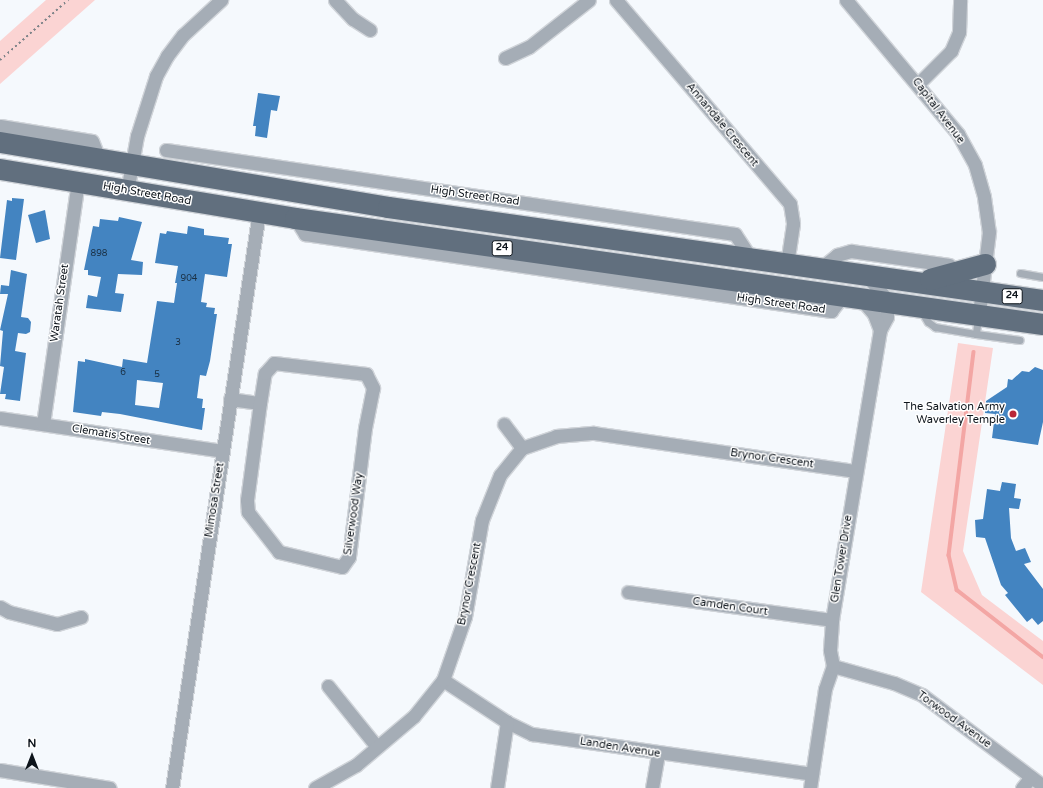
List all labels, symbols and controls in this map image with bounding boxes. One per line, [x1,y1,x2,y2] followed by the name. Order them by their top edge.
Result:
[909,76,967,146] street label: Capital Avenue
[683,80,761,170] street label: Annandale Crescent
[102,180,192,208] street label: High Street Road
[430,183,520,209] street label: High Street Road
[491,240,513,256] road number: 24
[91,249,107,259] house number: 898
[48,263,72,343] street label: Waratah Street
[181,274,197,284] house number: 904
[1001,288,1023,304] road number: 24
[736,291,826,317] street label: High Street Road
[175,338,181,348] house number: 3
[120,368,126,378] house number: 6
[154,370,160,380] house number: 5
[904,401,1005,427] place label: The Salvation Army Waverley Temple
[1008,409,1018,419] marker: The Salvation Army Waverley Temple
[71,422,151,448] street label: Clematis Street
[729,447,815,471] street label: Brynor Crescent
[203,462,227,538] street label: Mimosa Street
[342,472,366,556] street label: Silverwood Way
[829,514,855,604] street label: Glen Tower Drive
[456,541,484,627] street label: Brynor Crescent
[691,595,769,619] street label: Camden Court
[914,689,994,751] street label: Torwood Avenue
[579,735,661,761] street label: Landen Avenue
[12,736,52,776] north arrow
[28,737,36,750] text: N

